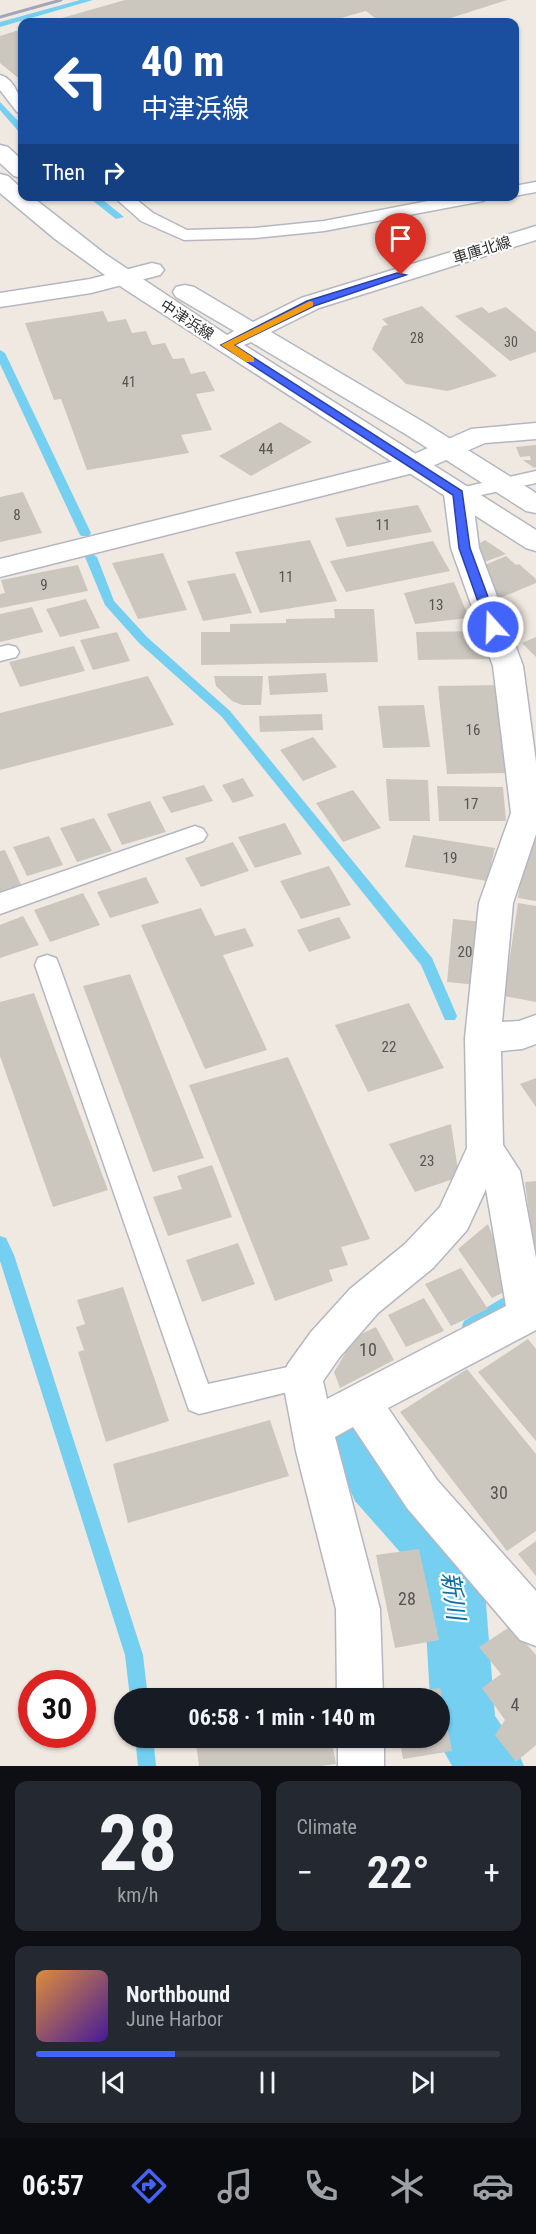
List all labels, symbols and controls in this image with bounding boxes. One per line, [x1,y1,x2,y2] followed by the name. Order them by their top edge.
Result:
[141,37,224,86] text: 40 m
[42,42,120,120] icon: left
[141,93,249,125] text: 中津浜線
[97,156,130,189] icon: right
[42,160,85,185] text: Then
[375,213,426,275] pin
[384,222,417,255] icon: arrive
[451,233,513,267] street label: 車庫北線
[157,296,217,344] street label: 中津浜線
[410,330,424,346] house number: 28
[504,334,518,350] house number: 30
[122,374,136,390] house number: 41
[259,440,273,458] house number: 44
[13,506,21,524] house number: 8
[376,516,390,534] house number: 11
[279,568,293,586] house number: 11
[40,576,48,594] house number: 9
[461,595,525,659] position arrow
[429,596,443,614] house number: 13
[466,721,480,739] house number: 16
[464,795,478,813] house number: 17
[443,849,457,867] house number: 19
[458,943,472,961] house number: 20
[382,1038,396,1056] house number: 22
[420,1152,434,1170] house number: 23
[359,1339,377,1360] house number: 10
[490,1482,508,1503] house number: 30
[436,1570,471,1625] water label: 新川
[398,1588,416,1609] house number: 28
[18,1670,96,1748] speed limit sign: 30
[511,1694,520,1715] house number: 4
[189,1705,375,1730] text: 06:58 · 1 min · 140 m
[98,1798,177,1889] text: 28
[297,1815,357,1839] text: Climate
[367,1846,430,1899] text: 22°
[297,1853,313,1892] text: −
[484,1853,500,1892] text: +
[117,1883,158,1907] text: km/h
[126,1982,230,2007] text: Northbound
[126,2007,223,2031] text: June Harbor
[97,2066,130,2099] icon: previous
[251,2066,284,2099] icon: pause
[406,2066,439,2099] icon: next
[128,2165,170,2207] icon: directions
[214,2165,256,2207] icon: music
[300,2165,342,2207] icon: phone
[386,2165,428,2207] icon: climate
[472,2165,514,2207] icon: car
[22,2170,84,2202] text: 06:57

